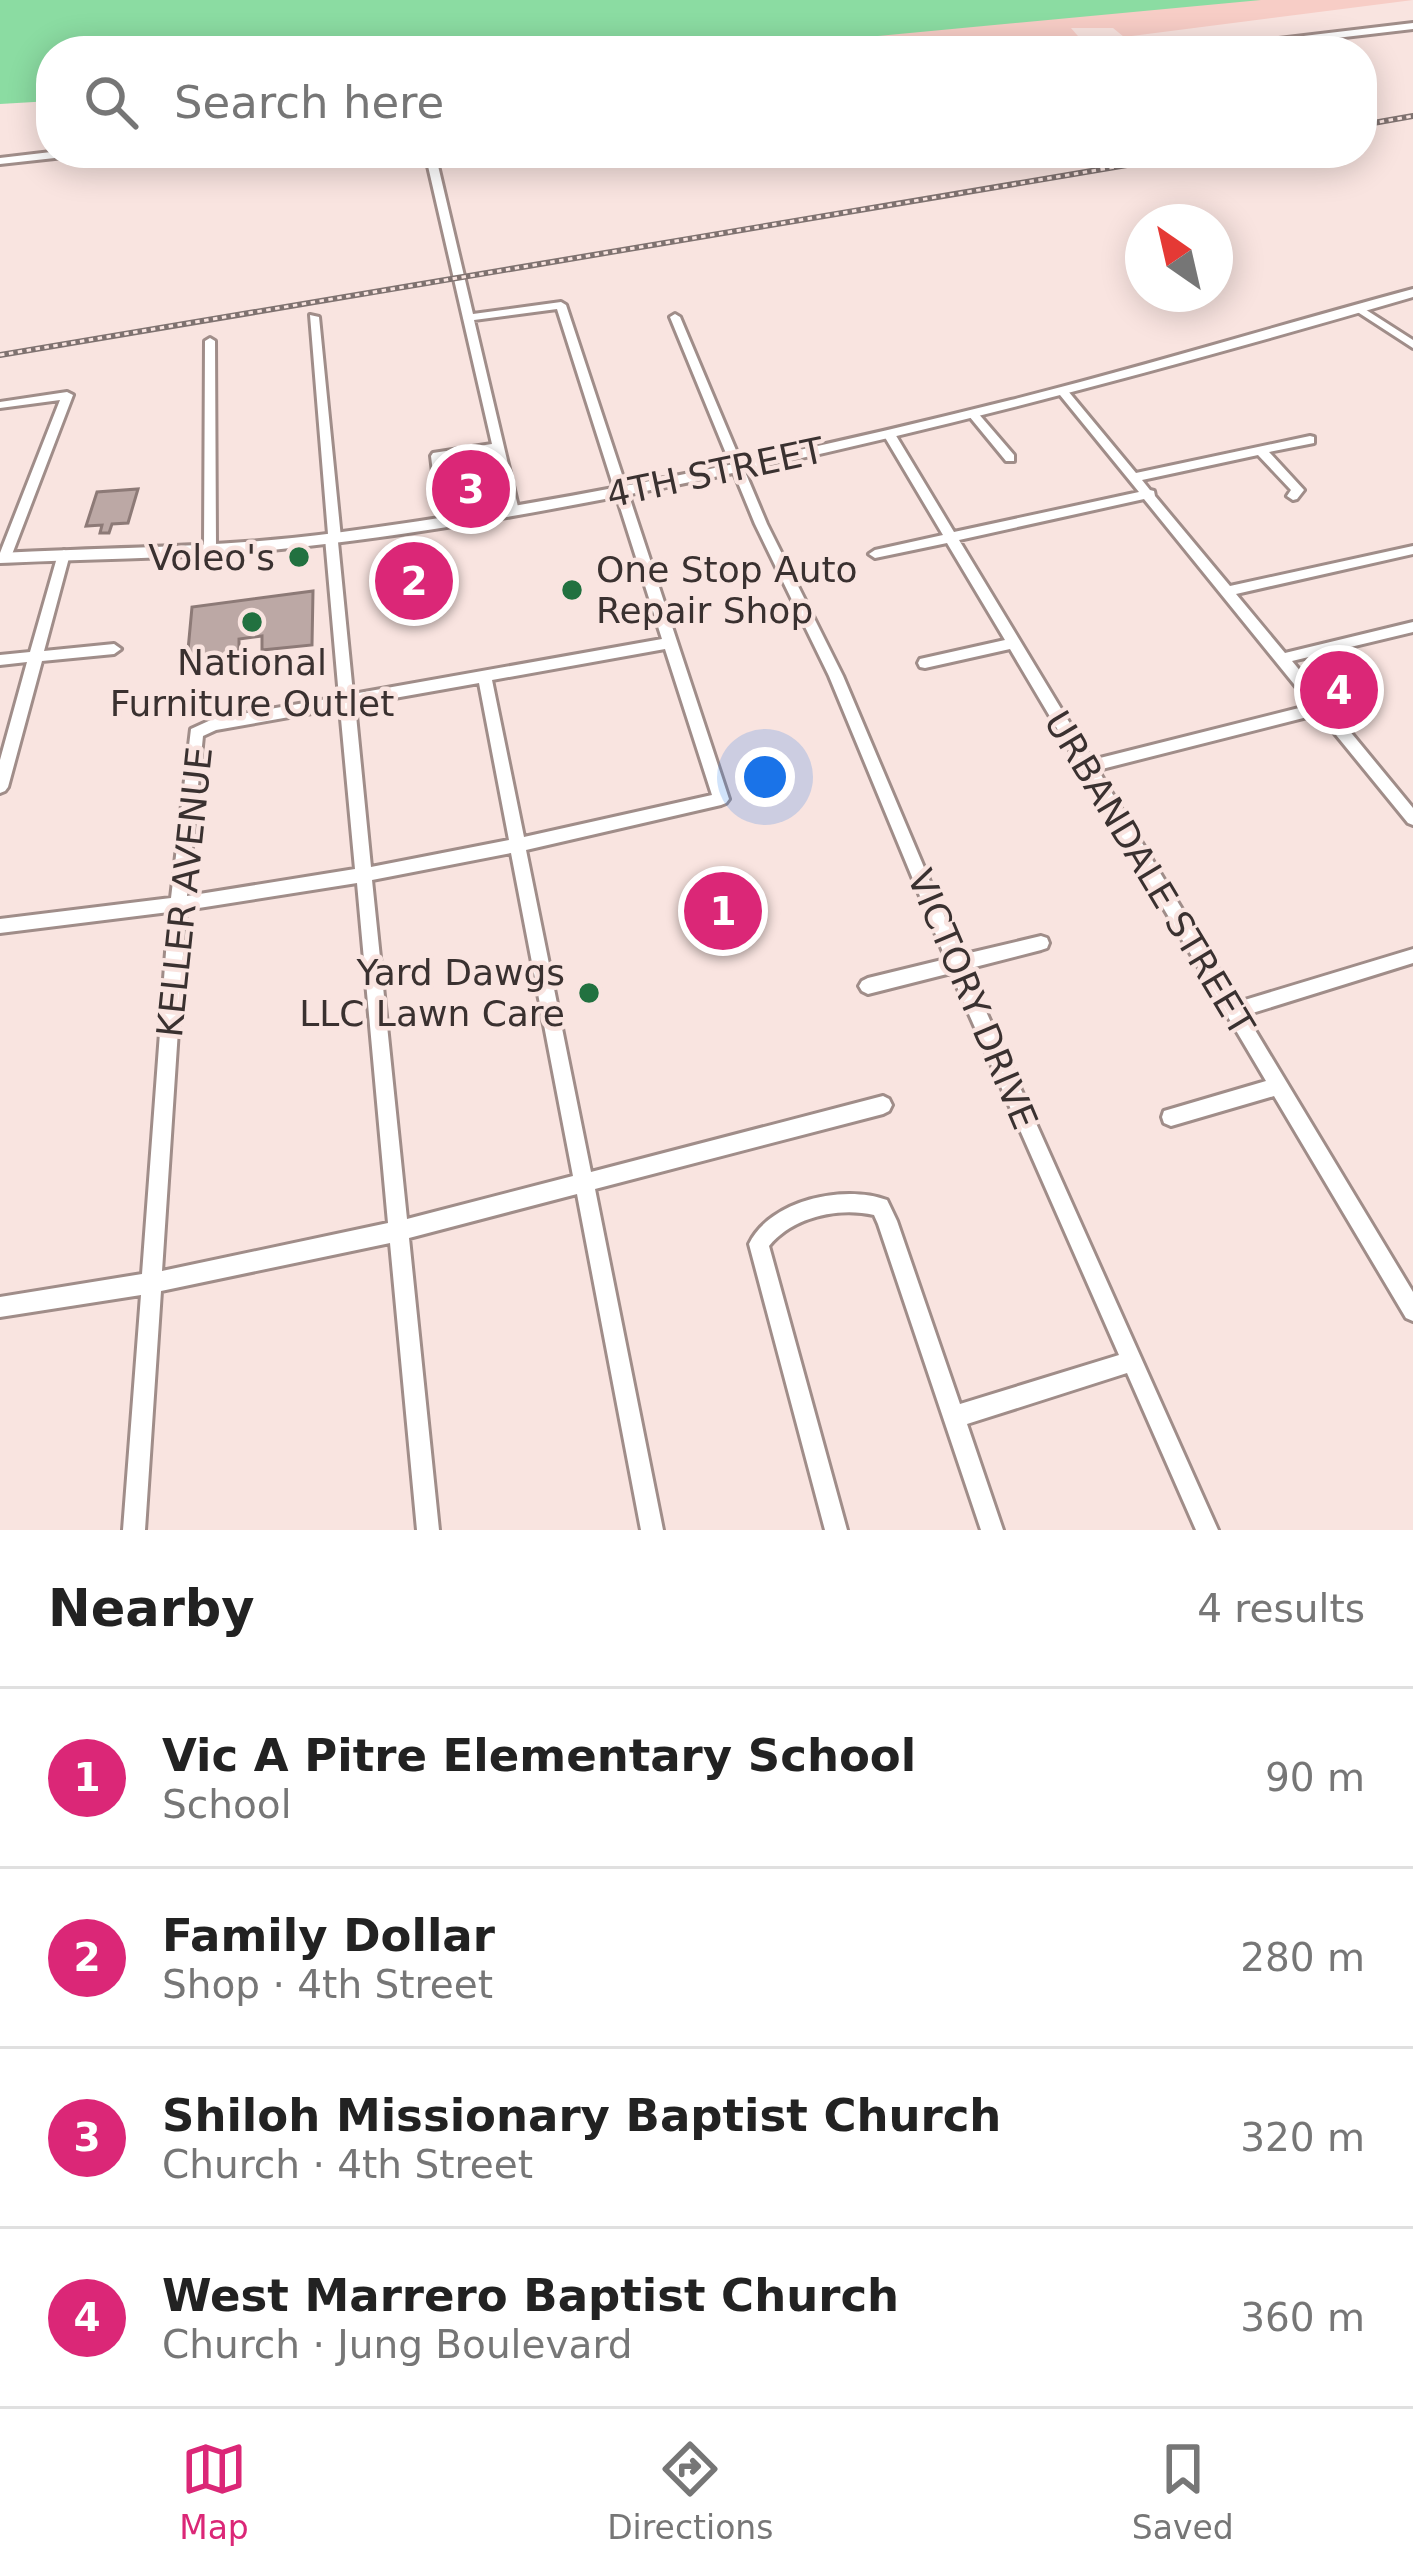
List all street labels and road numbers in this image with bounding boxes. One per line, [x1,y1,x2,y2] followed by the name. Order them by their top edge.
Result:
[603,429,828,515] street label: 4TH STREET
[1036,704,1263,1044] street label: URBANDALE STREET
[149,745,220,1039] street label: KELLER AVENUE
[899,863,1046,1135] street label: VICTORY DRIVE

